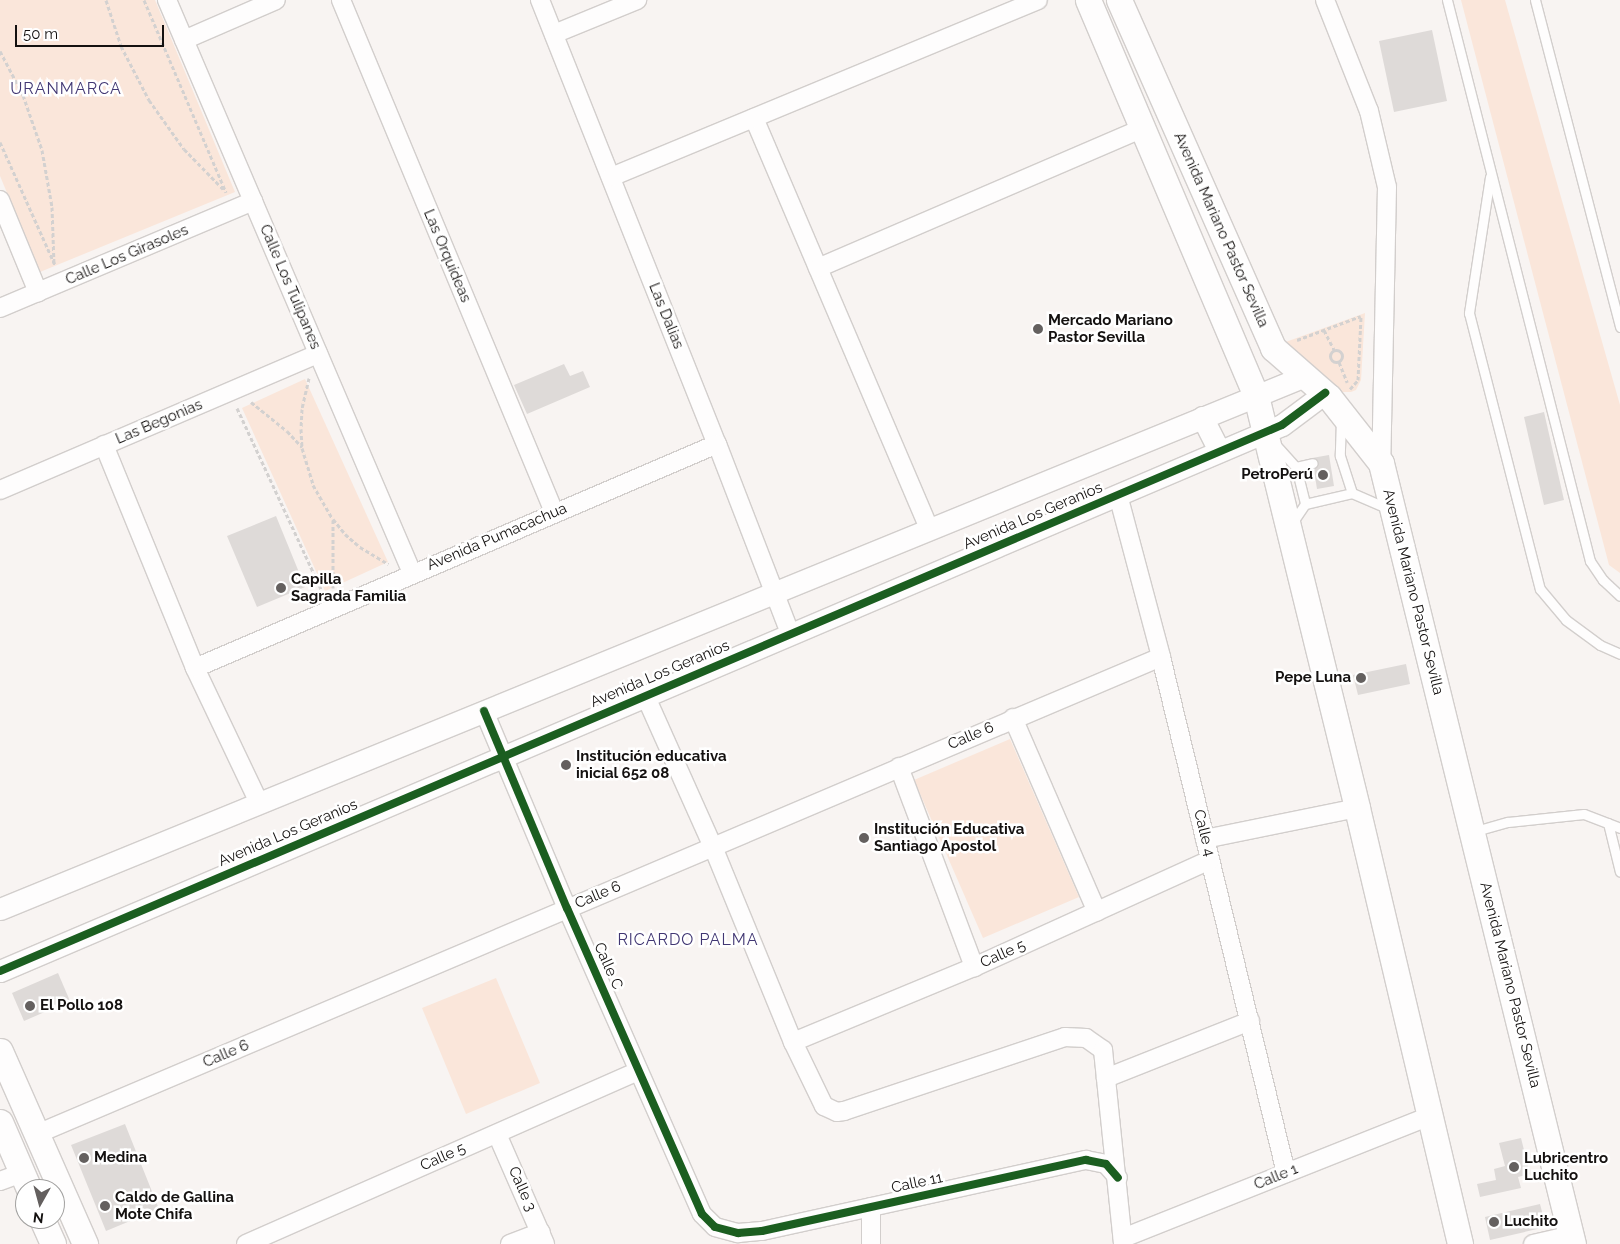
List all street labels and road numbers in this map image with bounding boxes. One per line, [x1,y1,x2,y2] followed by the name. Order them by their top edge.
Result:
[1170,130,1272,330] street label: Avenida Mariano Pastor Sevilla
[419,207,475,305] street label: Las Orquídeas
[63,221,191,289] street label: Calle Los Girasoles
[255,222,325,352] street label: Calle Los Tulipanes
[645,280,687,352] street label: Las Dalias
[113,396,205,448] street label: Las Begonias
[961,479,1105,553] street label: Avenida Los Geranios
[1379,487,1447,697] street label: Avenida Mariano Pastor Sevilla
[424,499,570,575] street label: Avenida Pumacachua
[588,637,732,711] street label: Avenida Los Geranios
[945,718,997,754] street label: Calle 6
[216,796,360,870] street label: Avenida Los Geranios
[1190,808,1218,858] street label: Calle 4
[572,877,624,913] street label: Calle 6
[1476,880,1544,1090] street label: Avenida Mariano Pastor Sevilla
[978,936,1028,972] street label: Calle 5
[590,940,626,992] street label: Calle C
[200,1036,252,1072] street label: Calle 6
[418,1139,468,1175] street label: Calle 5
[1251,1160,1301,1194] street label: Calle 1
[504,1164,540,1214] street label: Calle 3
[890,1169,944,1197] street label: Calle 11

